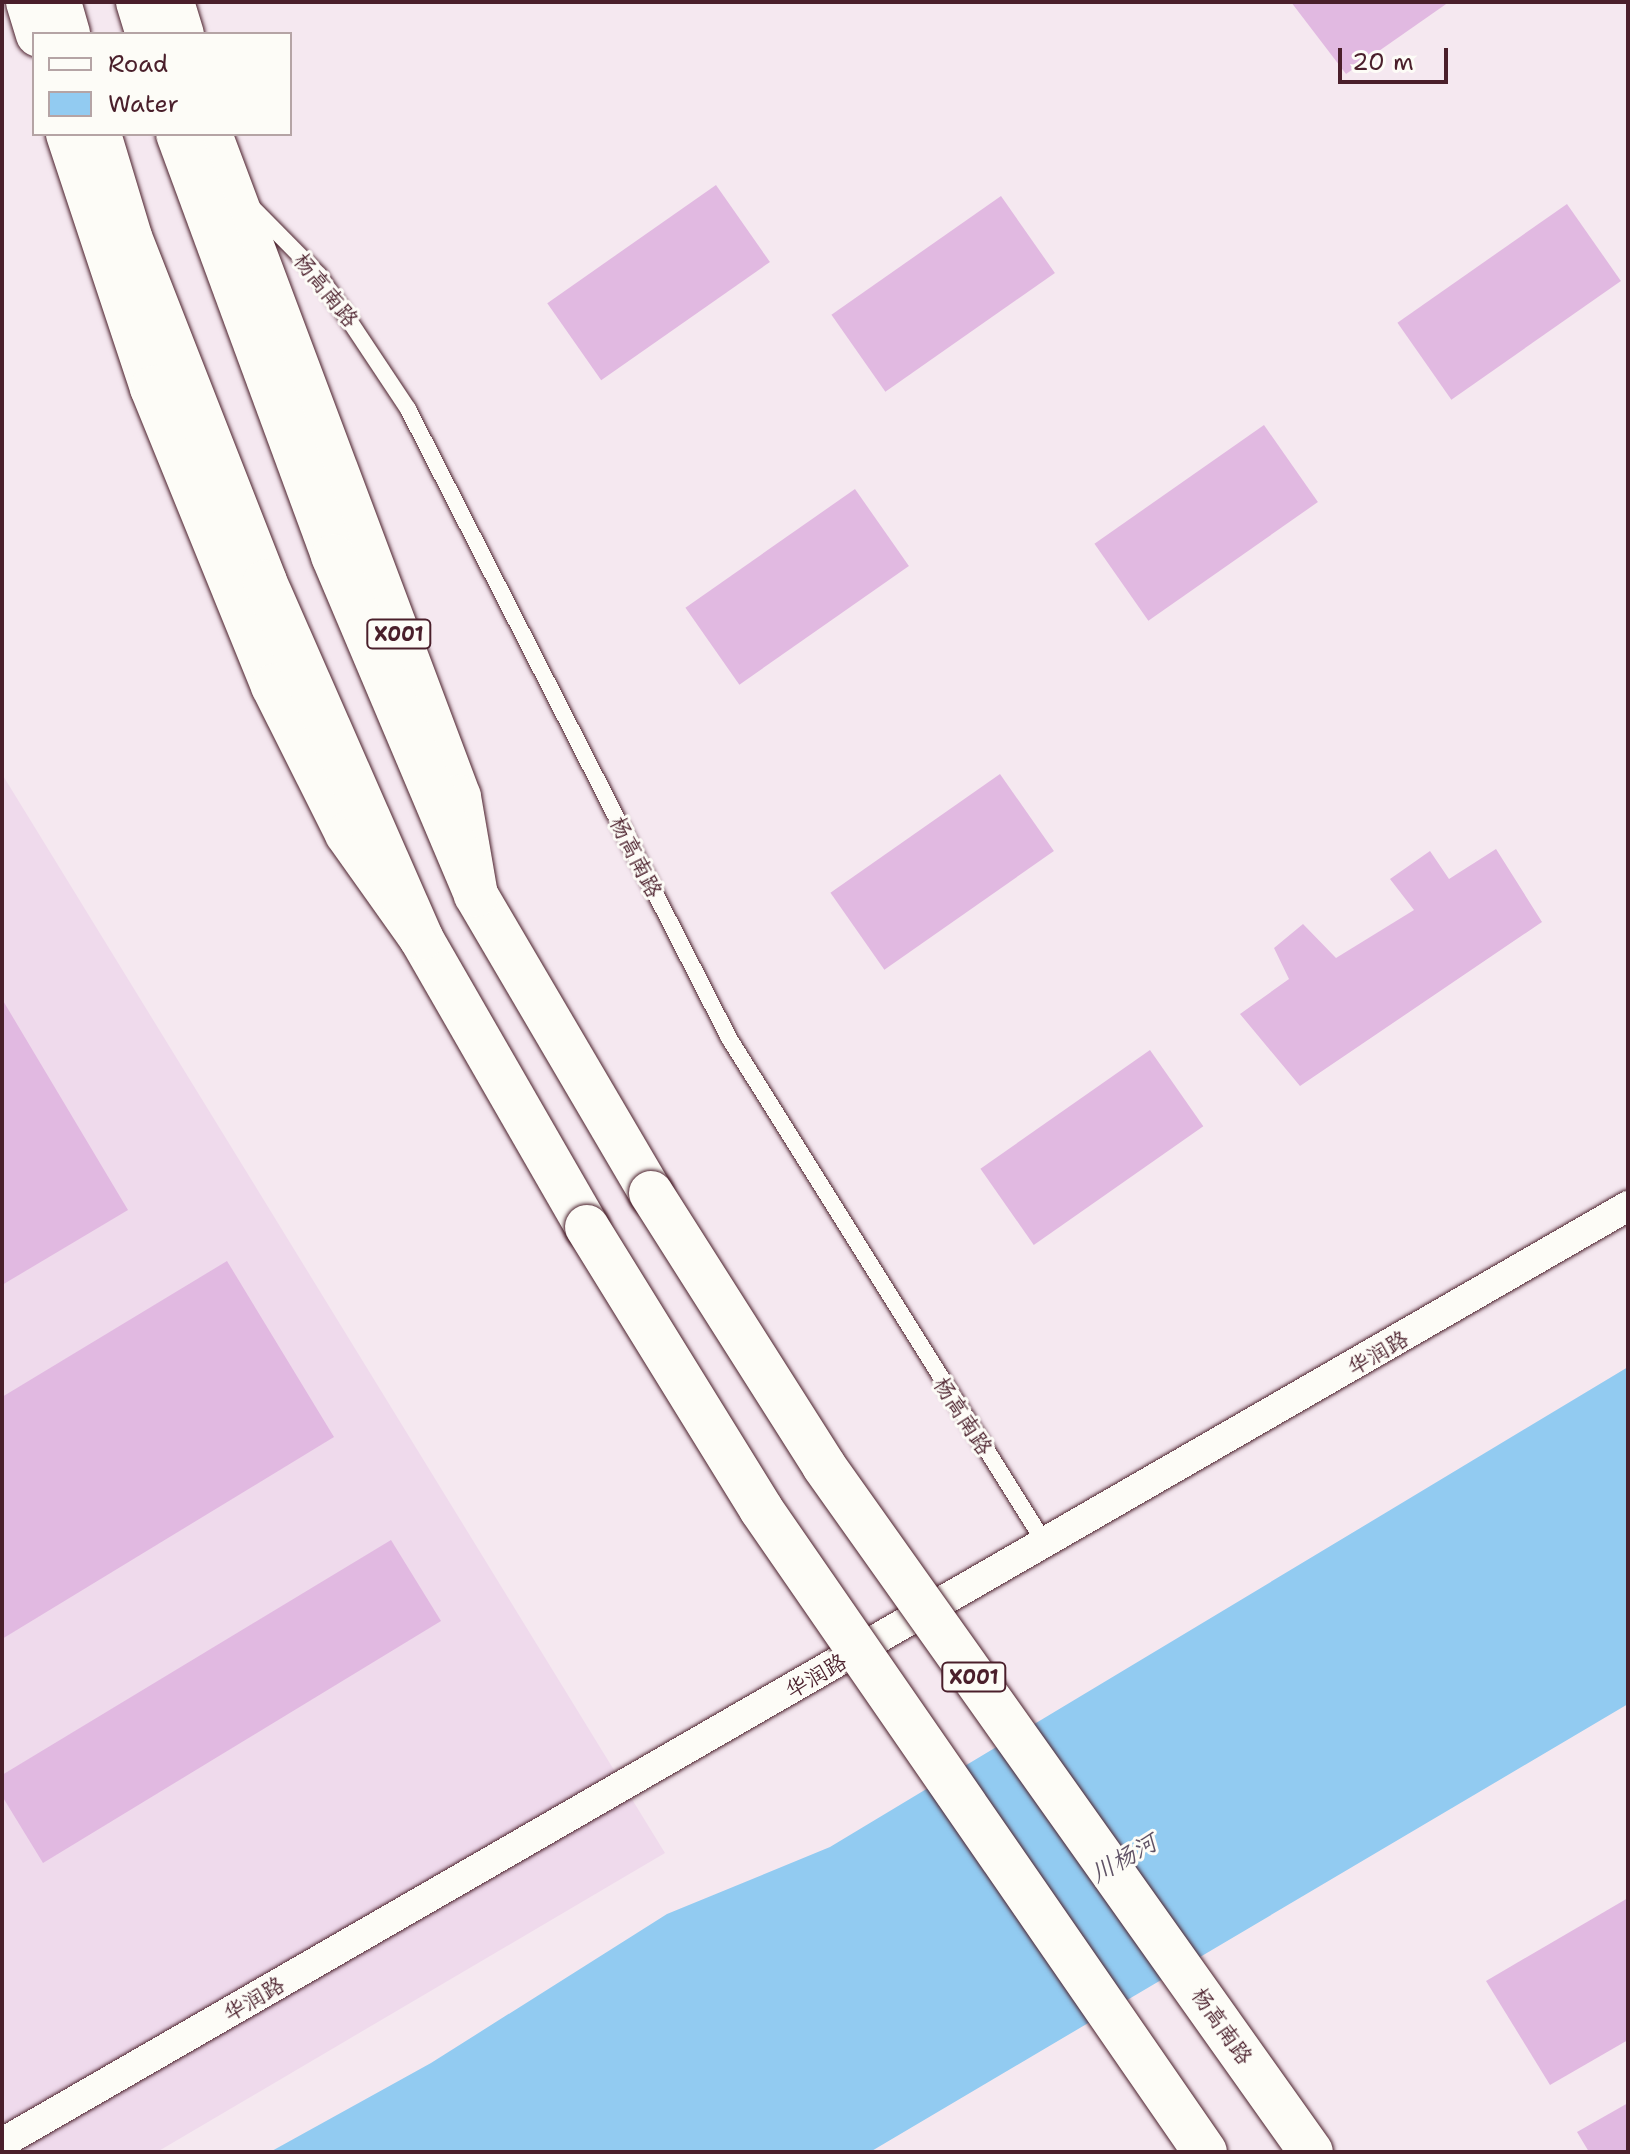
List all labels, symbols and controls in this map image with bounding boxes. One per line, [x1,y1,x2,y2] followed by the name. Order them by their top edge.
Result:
[32,32,292,136] legend
[1342,32,1452,82] scale bar
[1352,46,1414,78] text: 20 m
[108,48,168,80] text: Road
[108,88,179,120] text: Water
[288,247,364,333] street label: 杨高南路
[365,618,433,650] road number: X001
[604,812,668,902] street label: 杨高南路
[1343,1325,1413,1381] street label: 华润路
[928,1372,998,1460] street label: 杨高南路
[781,1648,851,1704] street label: 华润路
[940,1661,1008,1693] road number: X001
[1086,1829,1162,1889] water label: 川杨河
[219,1971,289,2027] street label: 华润路
[1186,1982,1258,2070] street label: 杨高南路

